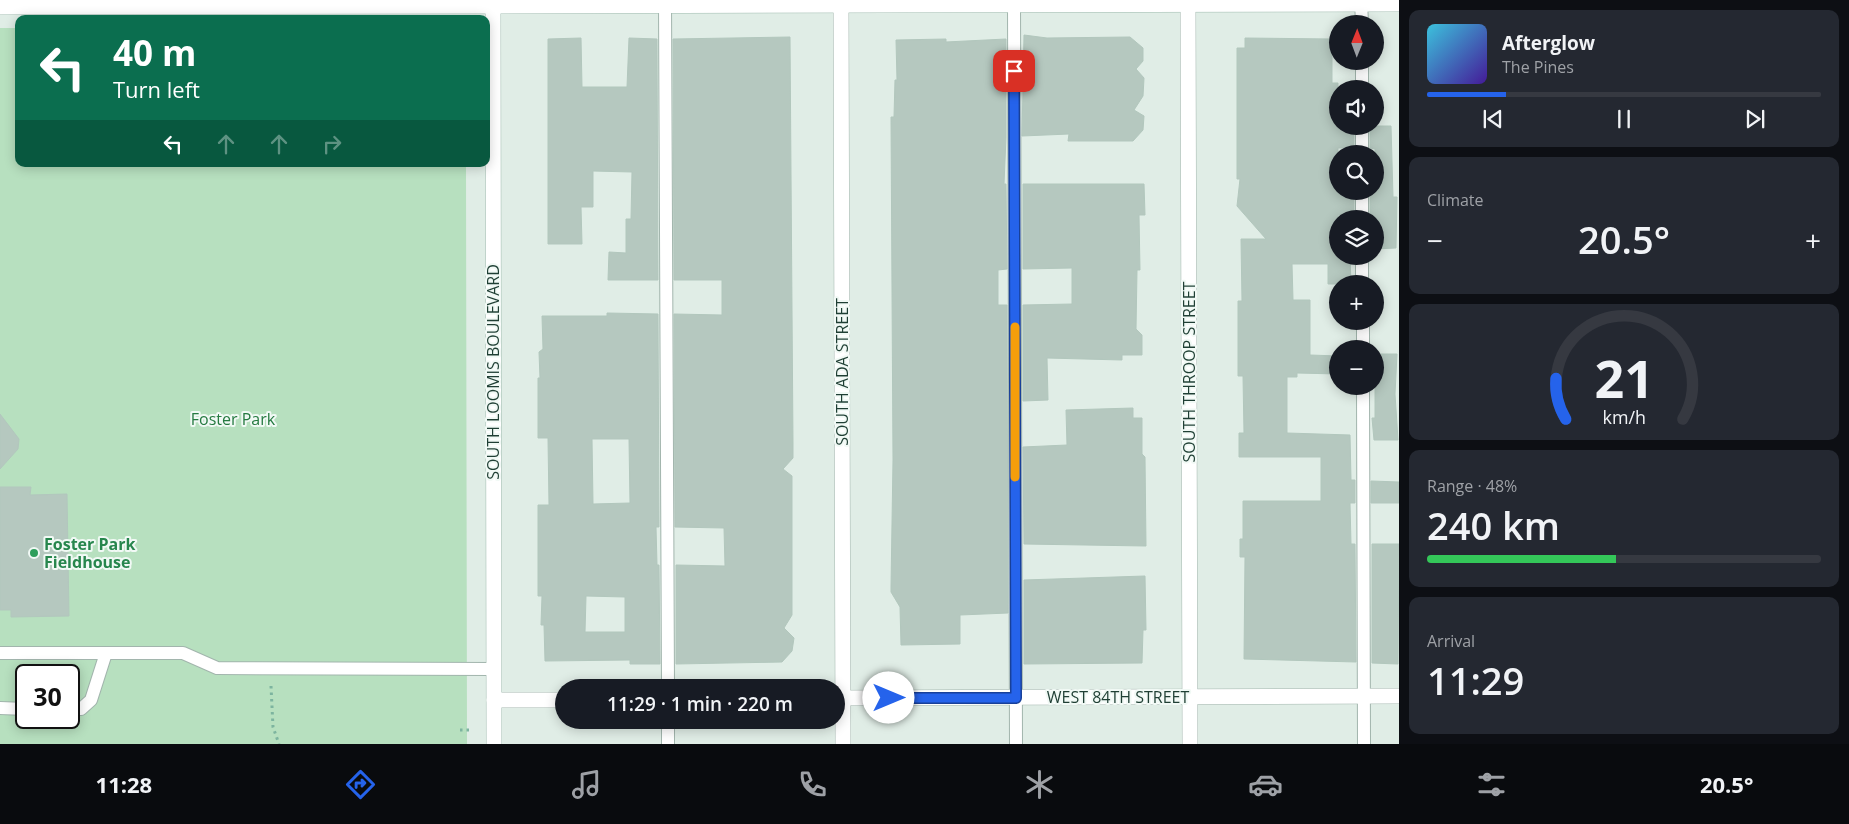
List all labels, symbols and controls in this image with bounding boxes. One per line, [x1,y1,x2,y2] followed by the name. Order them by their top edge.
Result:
[1329,15,1384,70] north arrow
[1329,15,1384,395] map controls
[113,29,196,76] text: 40 m
[1502,30,1595,56] text: Afterglow
[30,35,95,100] icon: left
[993,50,1035,92] pin
[1502,56,1574,78] text: The Pines
[1000,57,1028,85] icon: arrive
[113,74,200,104] text: Turn left
[1329,80,1384,135] button: sound
[1479,105,1507,133] icon: previous
[1610,105,1638,133] icon: pause
[1741,105,1769,133] icon: next
[159,130,187,158] icon: left
[212,130,240,158] icon: ahead
[265,130,293,158] icon: ahead
[318,130,346,158] icon: right
[1329,145,1384,200] button: search
[1427,189,1484,211] text: Climate
[1329,210,1384,265] button: layers
[1578,213,1670,265] text: 20.5°
[1427,221,1443,259] text: −
[1805,221,1821,259] text: +
[482,264,504,480] street label: SOUTH LOOMIS BOULEVARD
[1329,275,1384,330] button: +
[1178,281,1200,462] street label: SOUTH THROOP STREET
[831,298,853,446] street label: SOUTH ADA STREET
[1329,340,1384,395] button: −
[1594,342,1654,413] text: 21
[1602,405,1646,429] text: km/h
[191,408,276,430] park label: Foster Park
[1427,475,1517,497] text: Range · 48%
[1427,499,1560,551] text: 240 km
[44,533,135,573] place label: Foster Park Fieldhouse
[28,547,40,559] marker: Foster Park Fieldhouse
[1427,630,1475,652] text: Arrival
[1427,654,1524,706] text: 11:29
[15,664,80,729] speed limit sign: 30
[862,671,914,723] position arrow
[1047,686,1189,708] street label: WEST 84TH STREET
[607,691,793,717] text: 11:29 · 1 min · 220 m
[343,767,378,802] icon: directions
[569,767,604,802] icon: music
[795,767,830,802] icon: phone
[1022,767,1057,802] icon: climate
[1248,767,1283,802] icon: car
[1474,767,1509,802] icon: filters
[96,769,152,799] text: 11:28
[1700,769,1753,799] text: 20.5°

